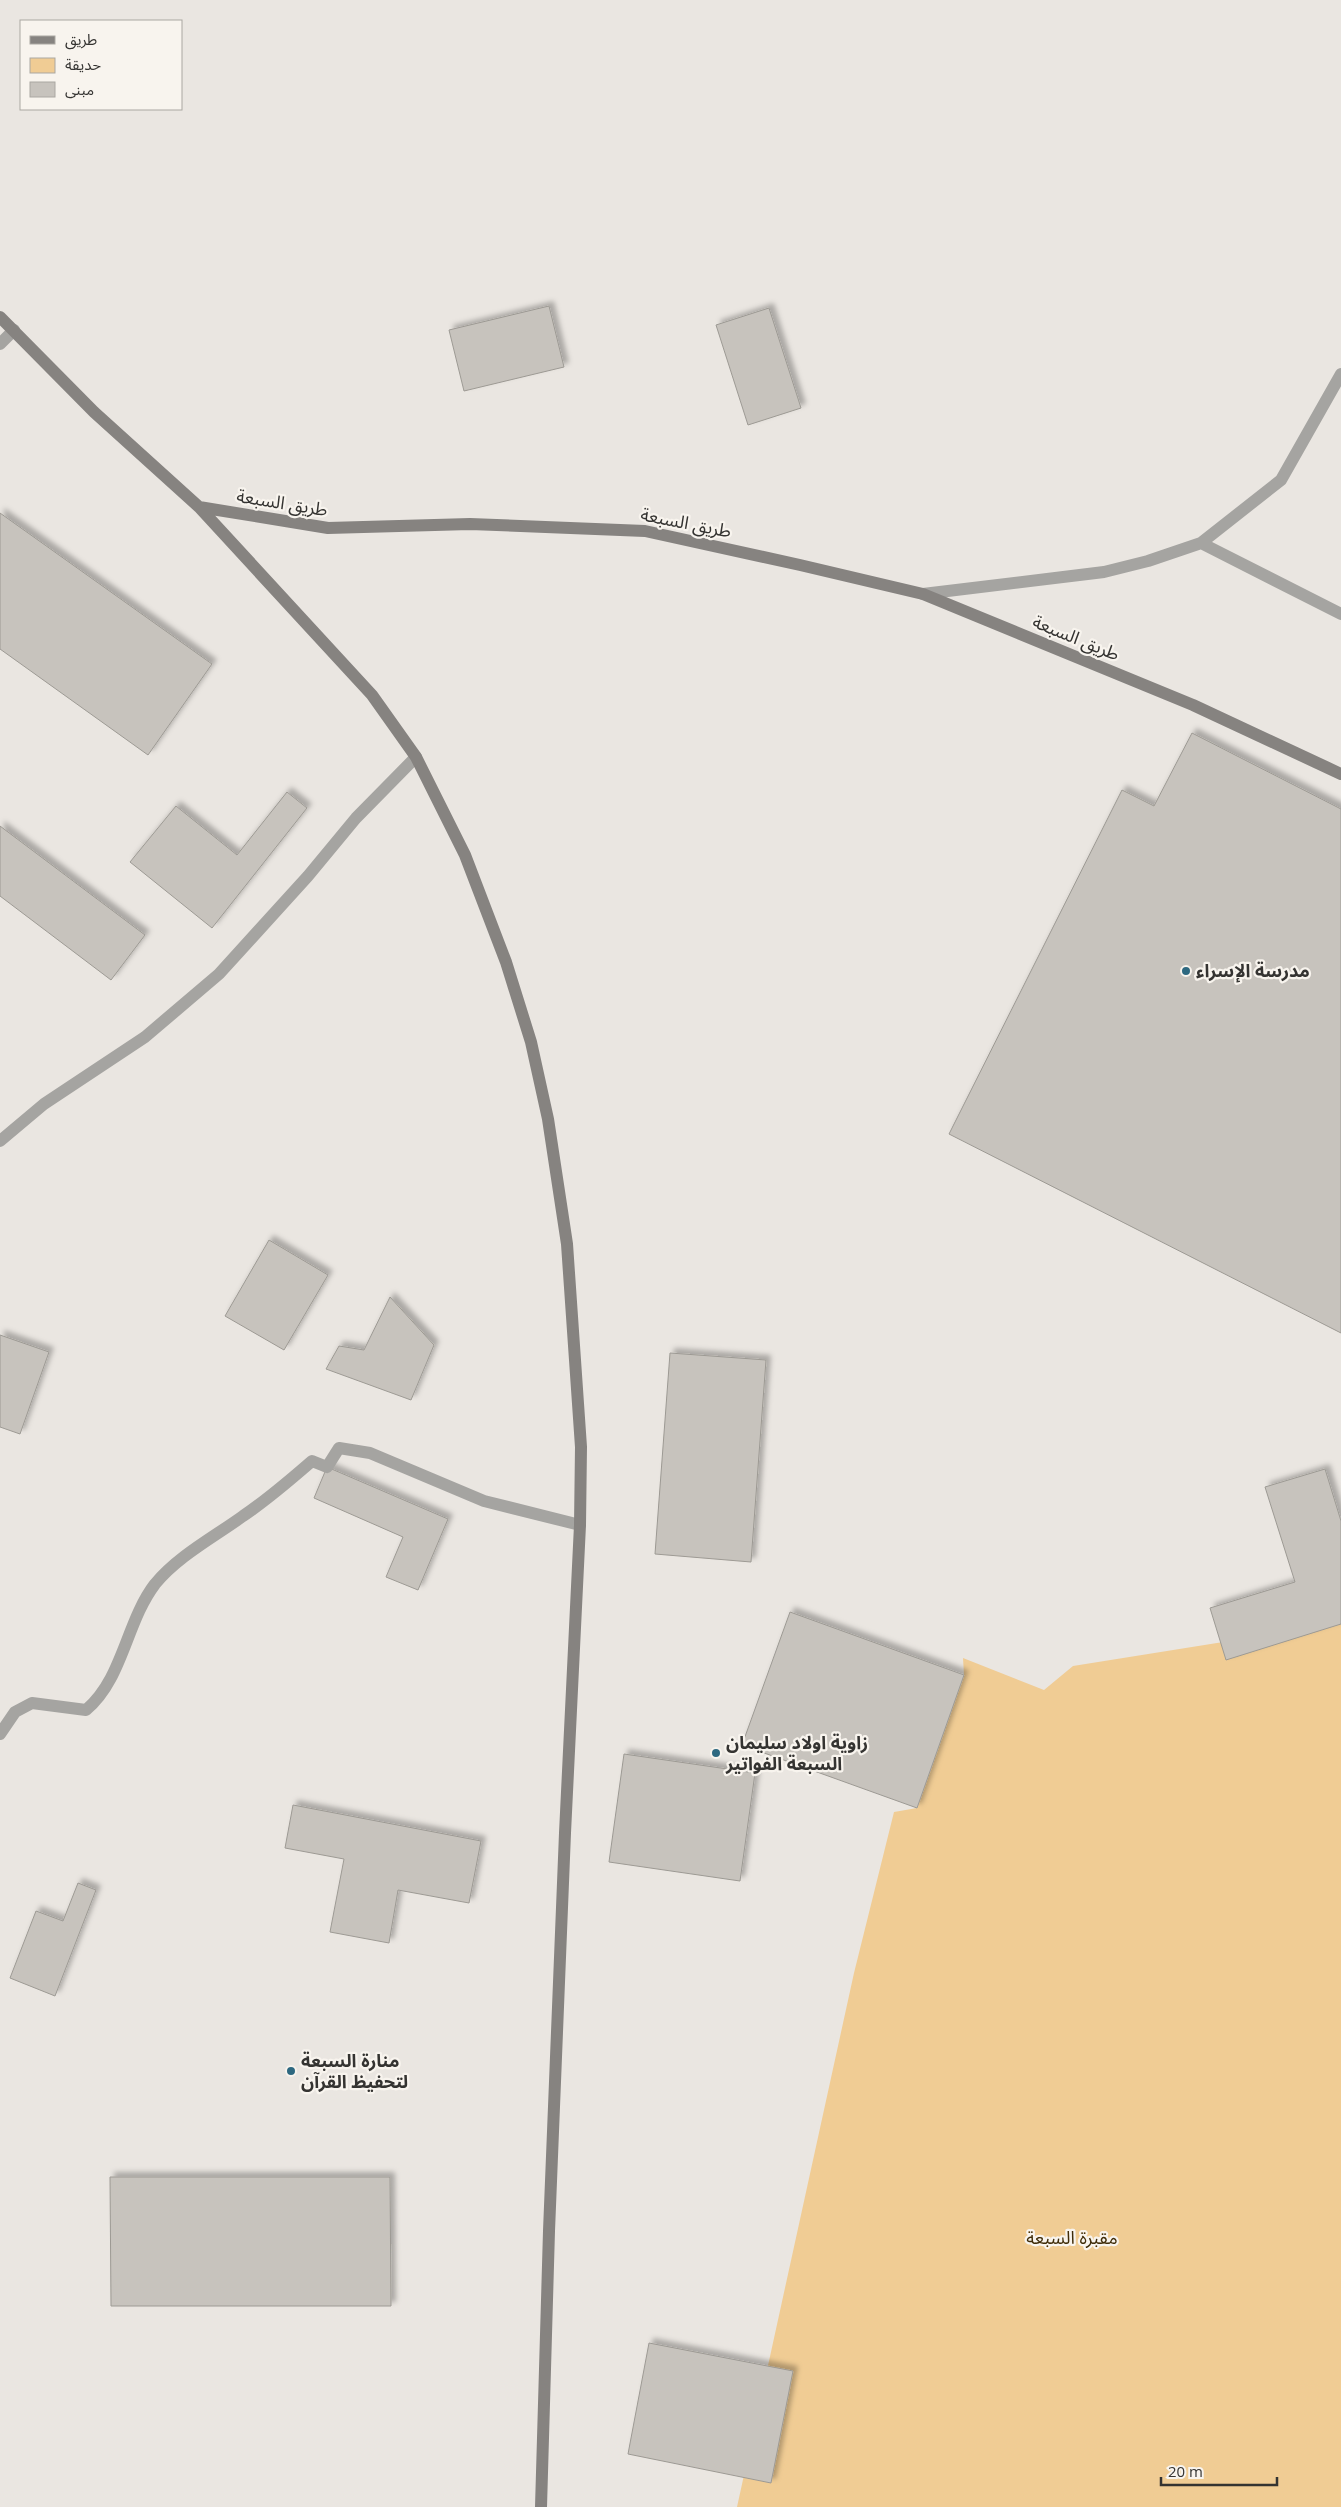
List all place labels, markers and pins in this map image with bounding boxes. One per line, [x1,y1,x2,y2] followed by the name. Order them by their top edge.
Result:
[1196,958,1310,983] place label: مدرسة الإسراء
[1180,965,1192,977] marker: مدرسة الإسراء
[725,1730,868,1775] place label: زاوية اولاد سليمان السبعة الفواتير
[710,1747,722,1759] marker: زاوية اولاد سليمان السبعة الفواتير
[301,2048,408,2093] place label: منارة السبعة لتحفيظ القرآن
[285,2065,297,2077] marker: منارة السبعة لتحفيظ القرآن

